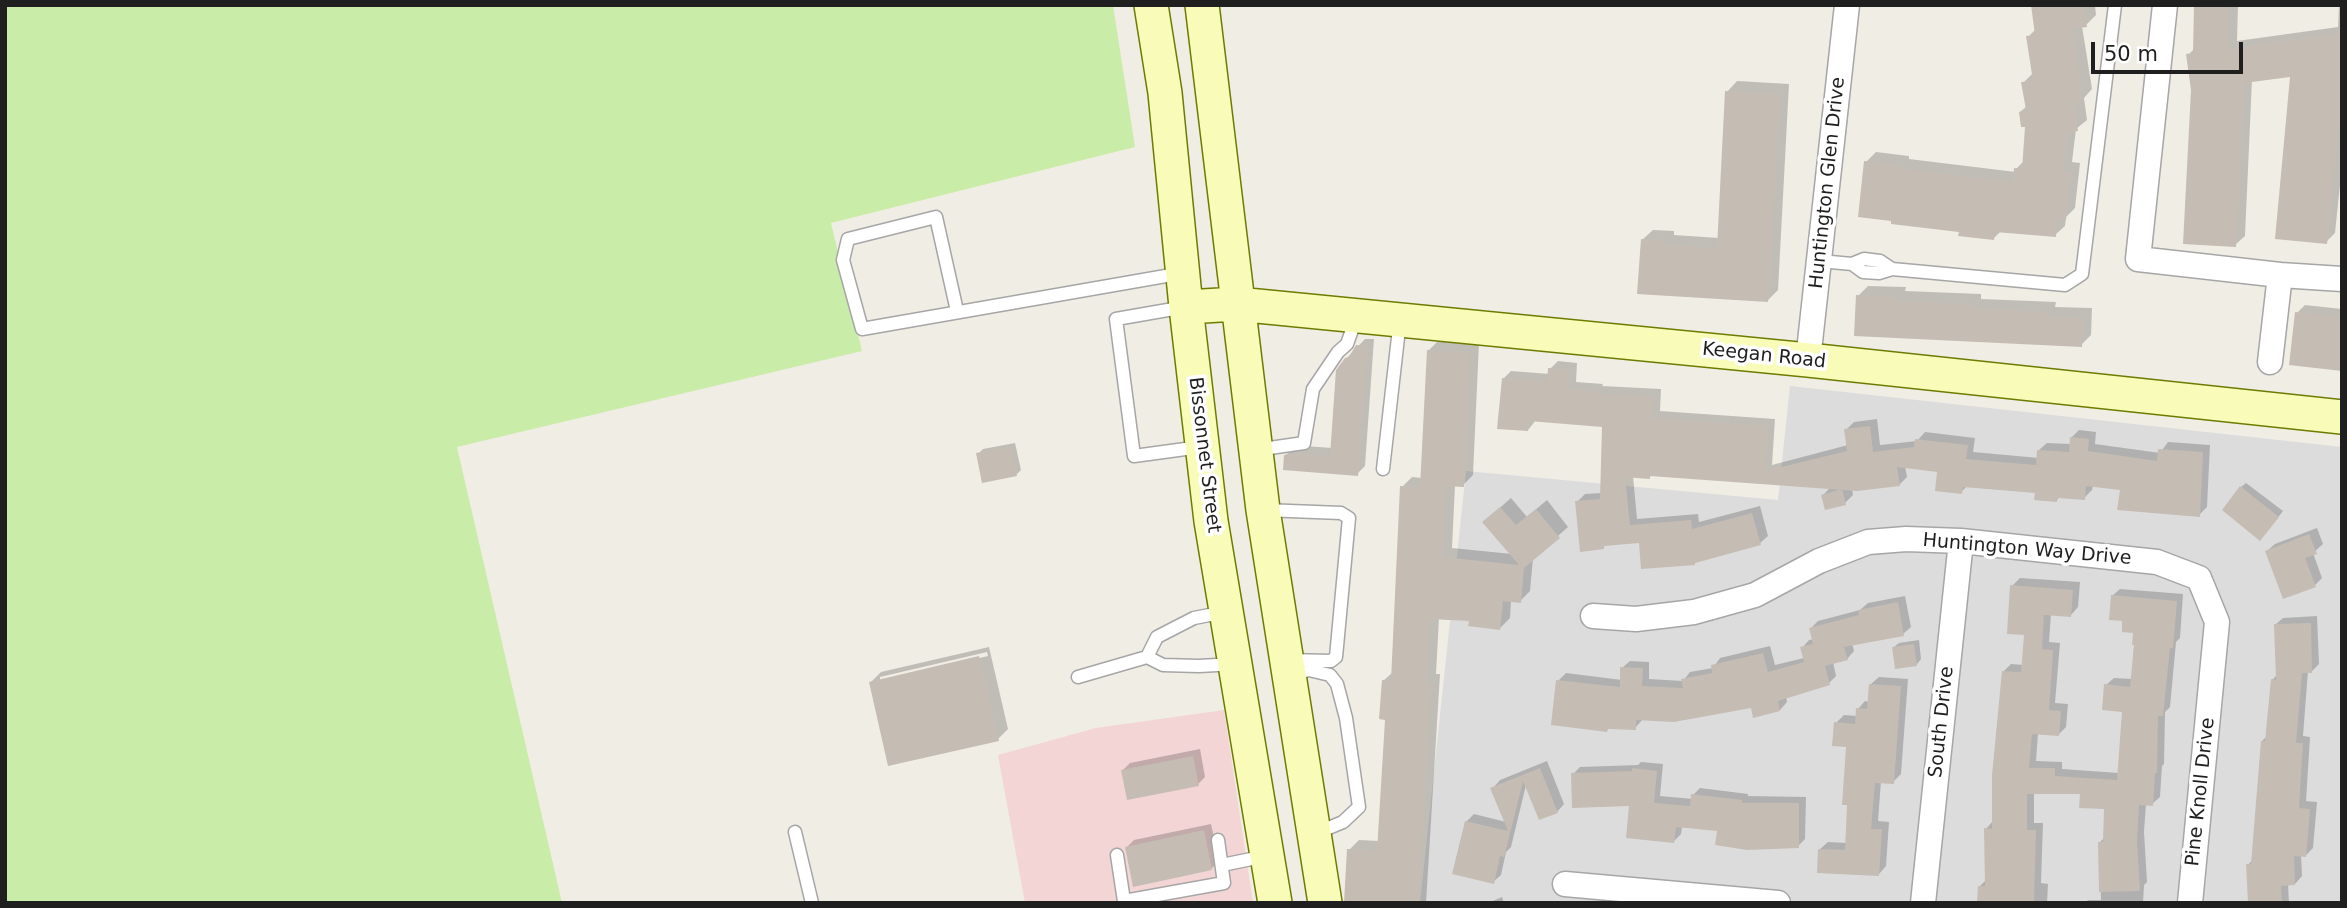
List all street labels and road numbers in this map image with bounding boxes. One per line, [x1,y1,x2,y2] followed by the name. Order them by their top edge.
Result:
[1806,76,1850,290] street label: Huntington Glen Drive
[1701,338,1827,374] street label: Keegan Road
[1183,376,1225,534] street label: Bissonnet Street
[1922,530,2132,570] street label: Huntington Way Drive
[1925,665,1959,779] street label: South Drive
[2182,716,2220,868] street label: Pine Knoll Drive

